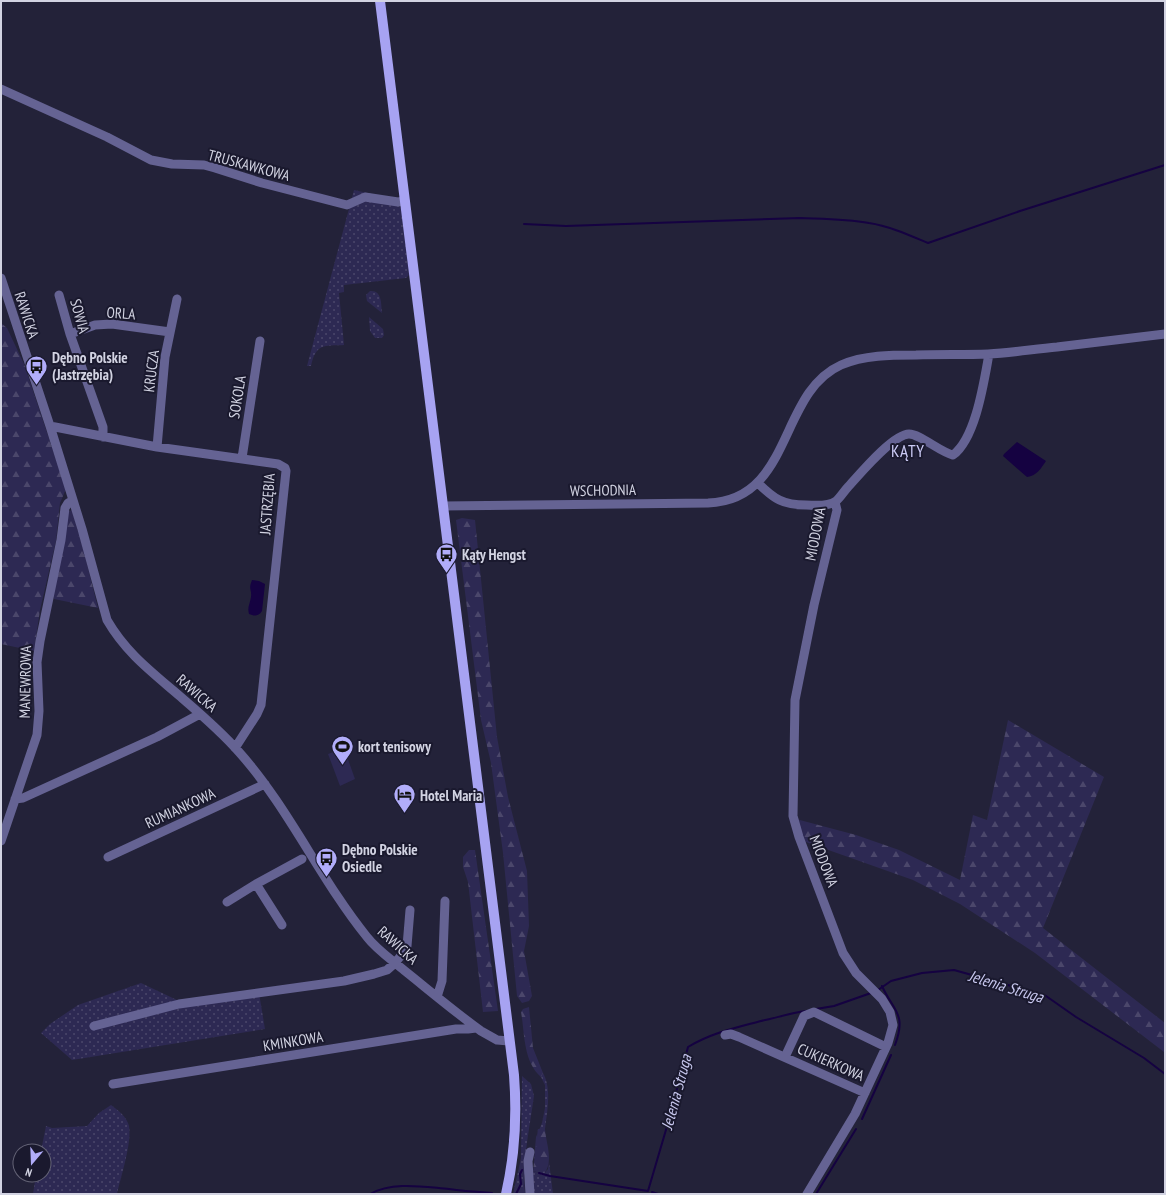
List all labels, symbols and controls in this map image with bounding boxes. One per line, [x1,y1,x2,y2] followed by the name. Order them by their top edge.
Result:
[206,145,293,185] street label: TRUSKAWKOWA
[11,289,44,342] street label: RAWICKA
[66,297,94,336] street label: SOWIA
[106,303,137,324] street label: ORLA
[52,348,128,384] place label: Dębno Polskie (Jastrzębia)
[139,348,163,393] street label: KRUCZA
[24,353,50,386] bus stop icon: Dębno Polskie (Jastrzębia)
[224,373,250,420] street label: SOKOLA
[891,440,925,462] district label: KĄTY
[255,472,279,536] street label: JASTRZĘBIA
[570,480,637,500] street label: WSCHODNIA
[801,505,830,562] street label: MIODOWA
[434,541,460,574] bus stop icon: Kąty Hengst
[462,545,526,564] place label: Kąty Hengst
[15,645,35,719] street label: MANEWROWA
[173,670,222,717] street label: RAWICKA
[329,733,355,766] sports icon: kort tenisowy
[358,737,432,756] place label: kort tenisowy
[391,782,417,815] hotel icon: Hotel Maria
[142,783,219,832] street label: RUMIANKOWA
[420,786,482,805] place label: Hotel Maria
[805,832,843,890] street label: MIODOWA
[342,840,418,876] place label: Dębno Polskie Osiedle
[314,845,340,878] bus stop icon: Dębno Polskie Osiedle
[374,922,423,969] street label: RAWICKA
[965,965,1047,1007] water label: Jelenia Struga
[262,1027,325,1055] street label: KMINKOWA
[795,1039,868,1086] street label: CUKIERKOWA
[656,1051,696,1133] water label: Jelenia Struga
[12,1143,52,1183] north arrow
[24,1165,34,1180] text: N

